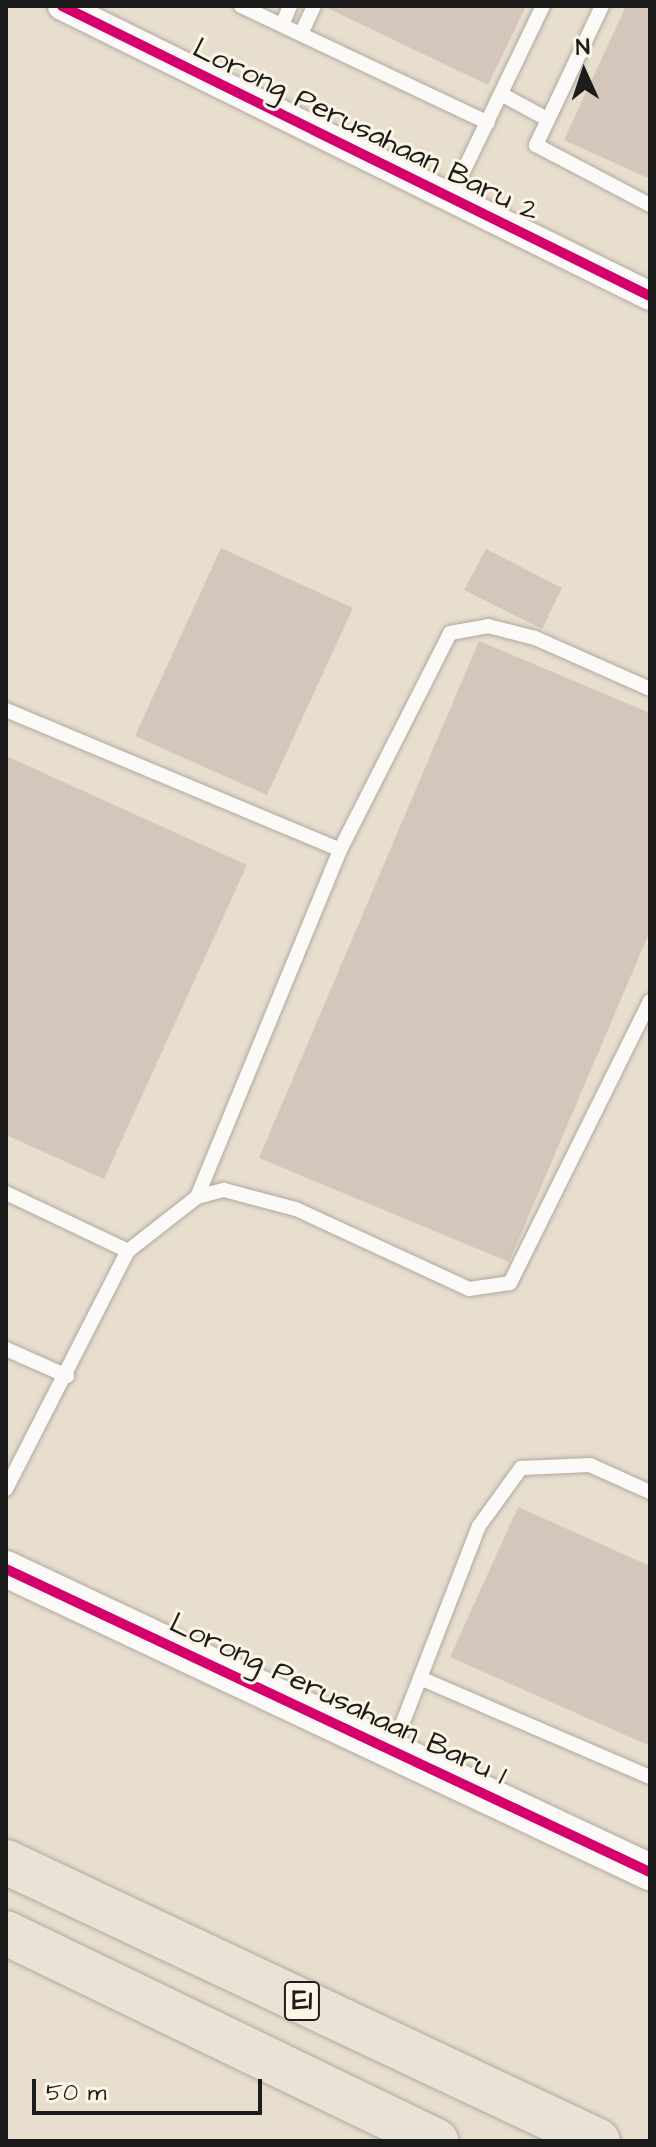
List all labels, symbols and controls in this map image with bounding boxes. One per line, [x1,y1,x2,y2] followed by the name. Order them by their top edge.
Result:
[187,30,545,230] street label: Lorong Perusahaan Baru 2
[544,32,624,112] north arrow
[575,32,590,63] text: N
[164,1605,512,1793] street label: Lorong Perusahaan Baru 1
[282,1977,322,2025] road number: E1
[36,2063,266,2113] scale bar
[46,2076,106,2110] text: 50 m

